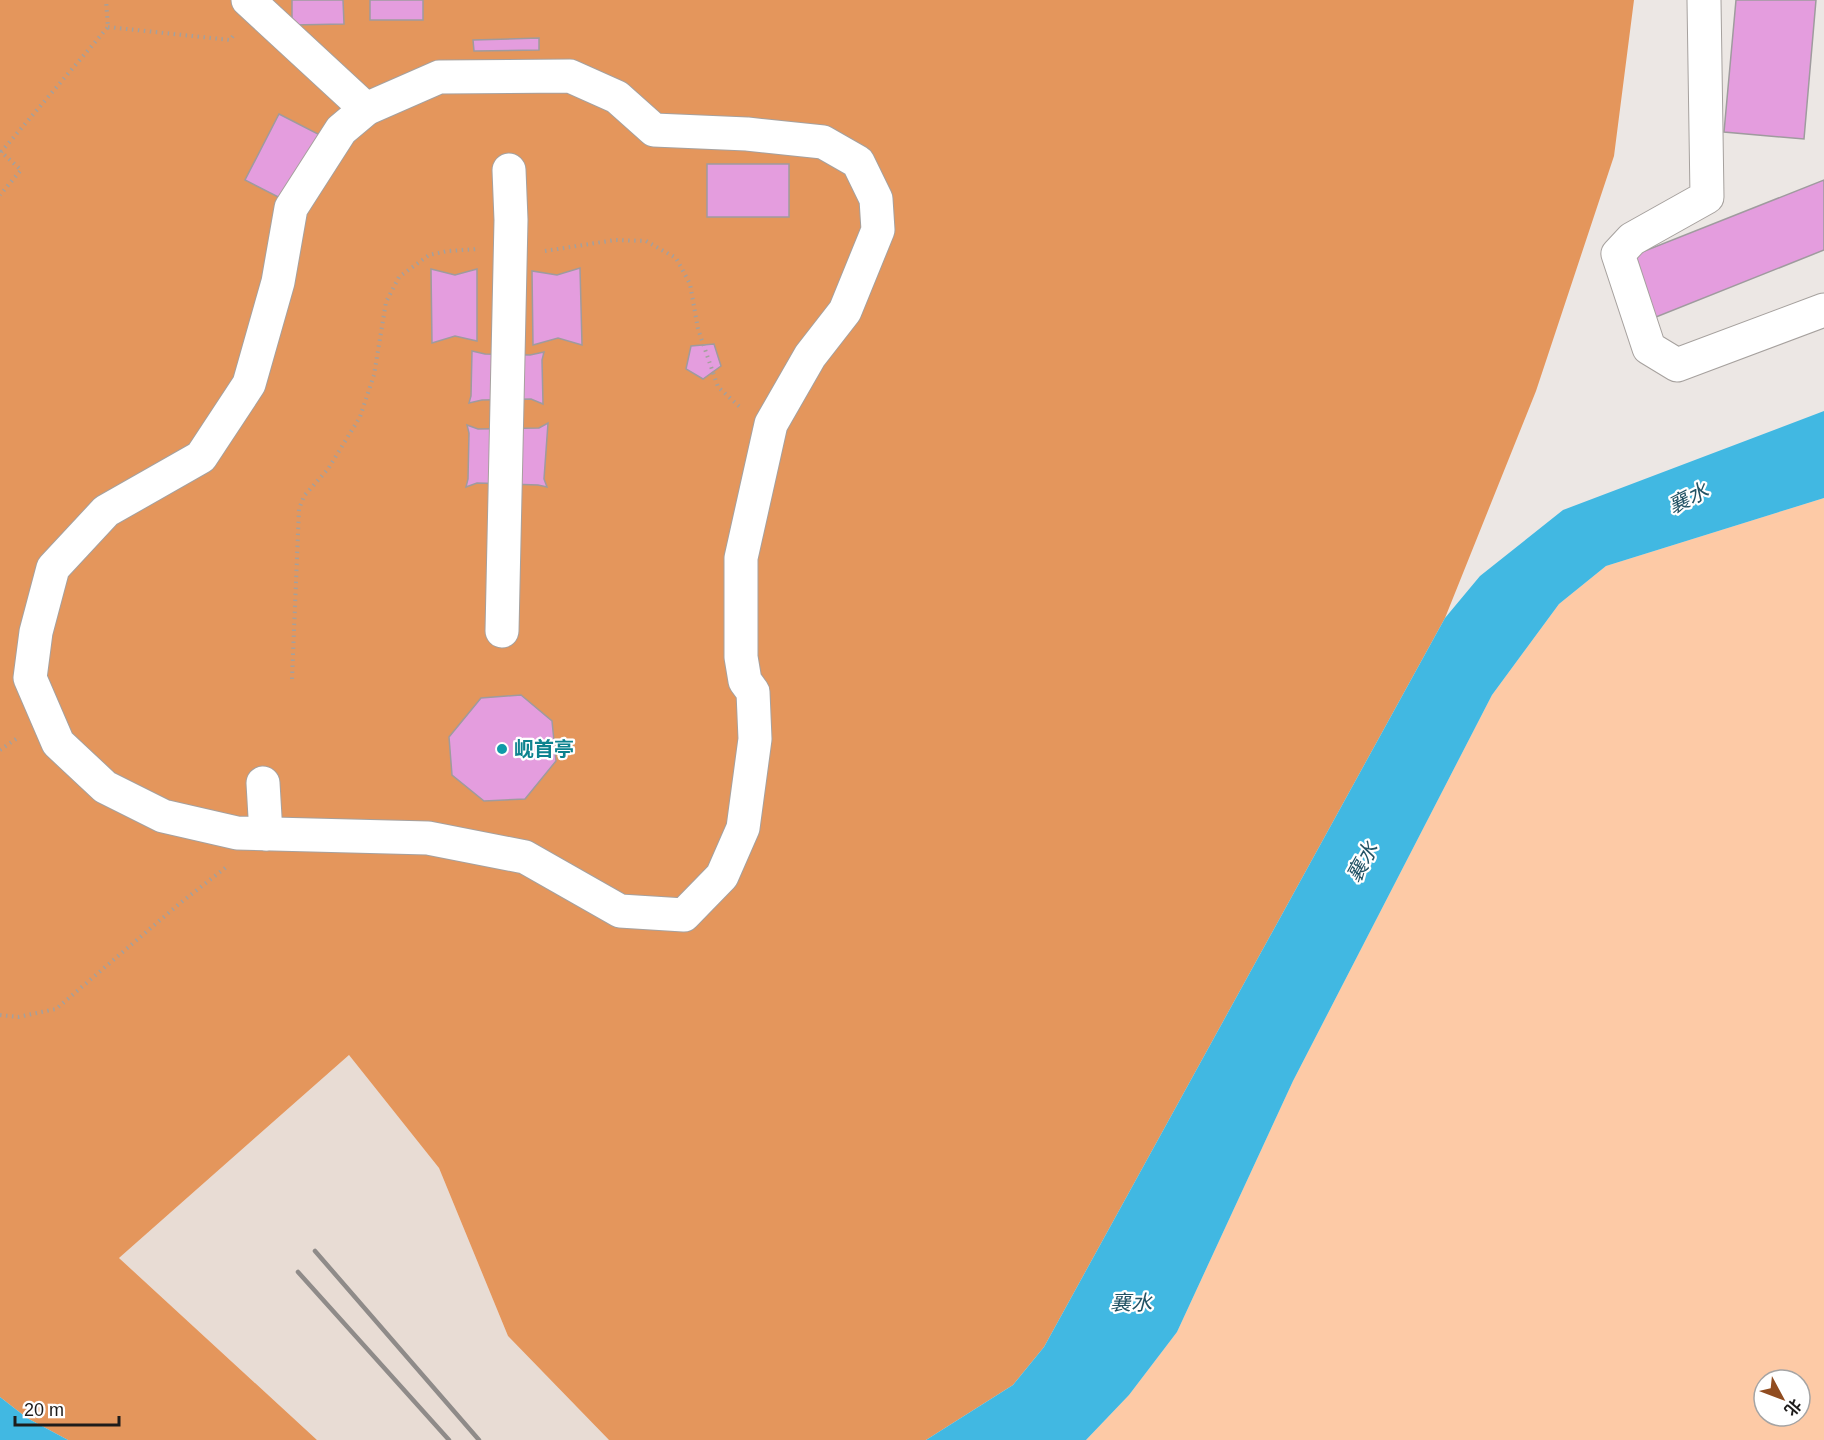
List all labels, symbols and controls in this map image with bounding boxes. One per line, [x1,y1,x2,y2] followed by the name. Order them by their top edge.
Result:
[1664,478,1713,518] water label: 襄水
[514,738,574,760] place label: 岘首亭
[495,742,509,756] marker: 岘首亭
[1342,837,1383,886] water label: 襄水
[1110,1291,1153,1314] water label: 襄水
[1752,1368,1812,1428] north arrow
[15,1389,118,1427] scale bar
[1781,1396,1805,1419] text: 北
[24,1400,64,1420] text: 20 m

